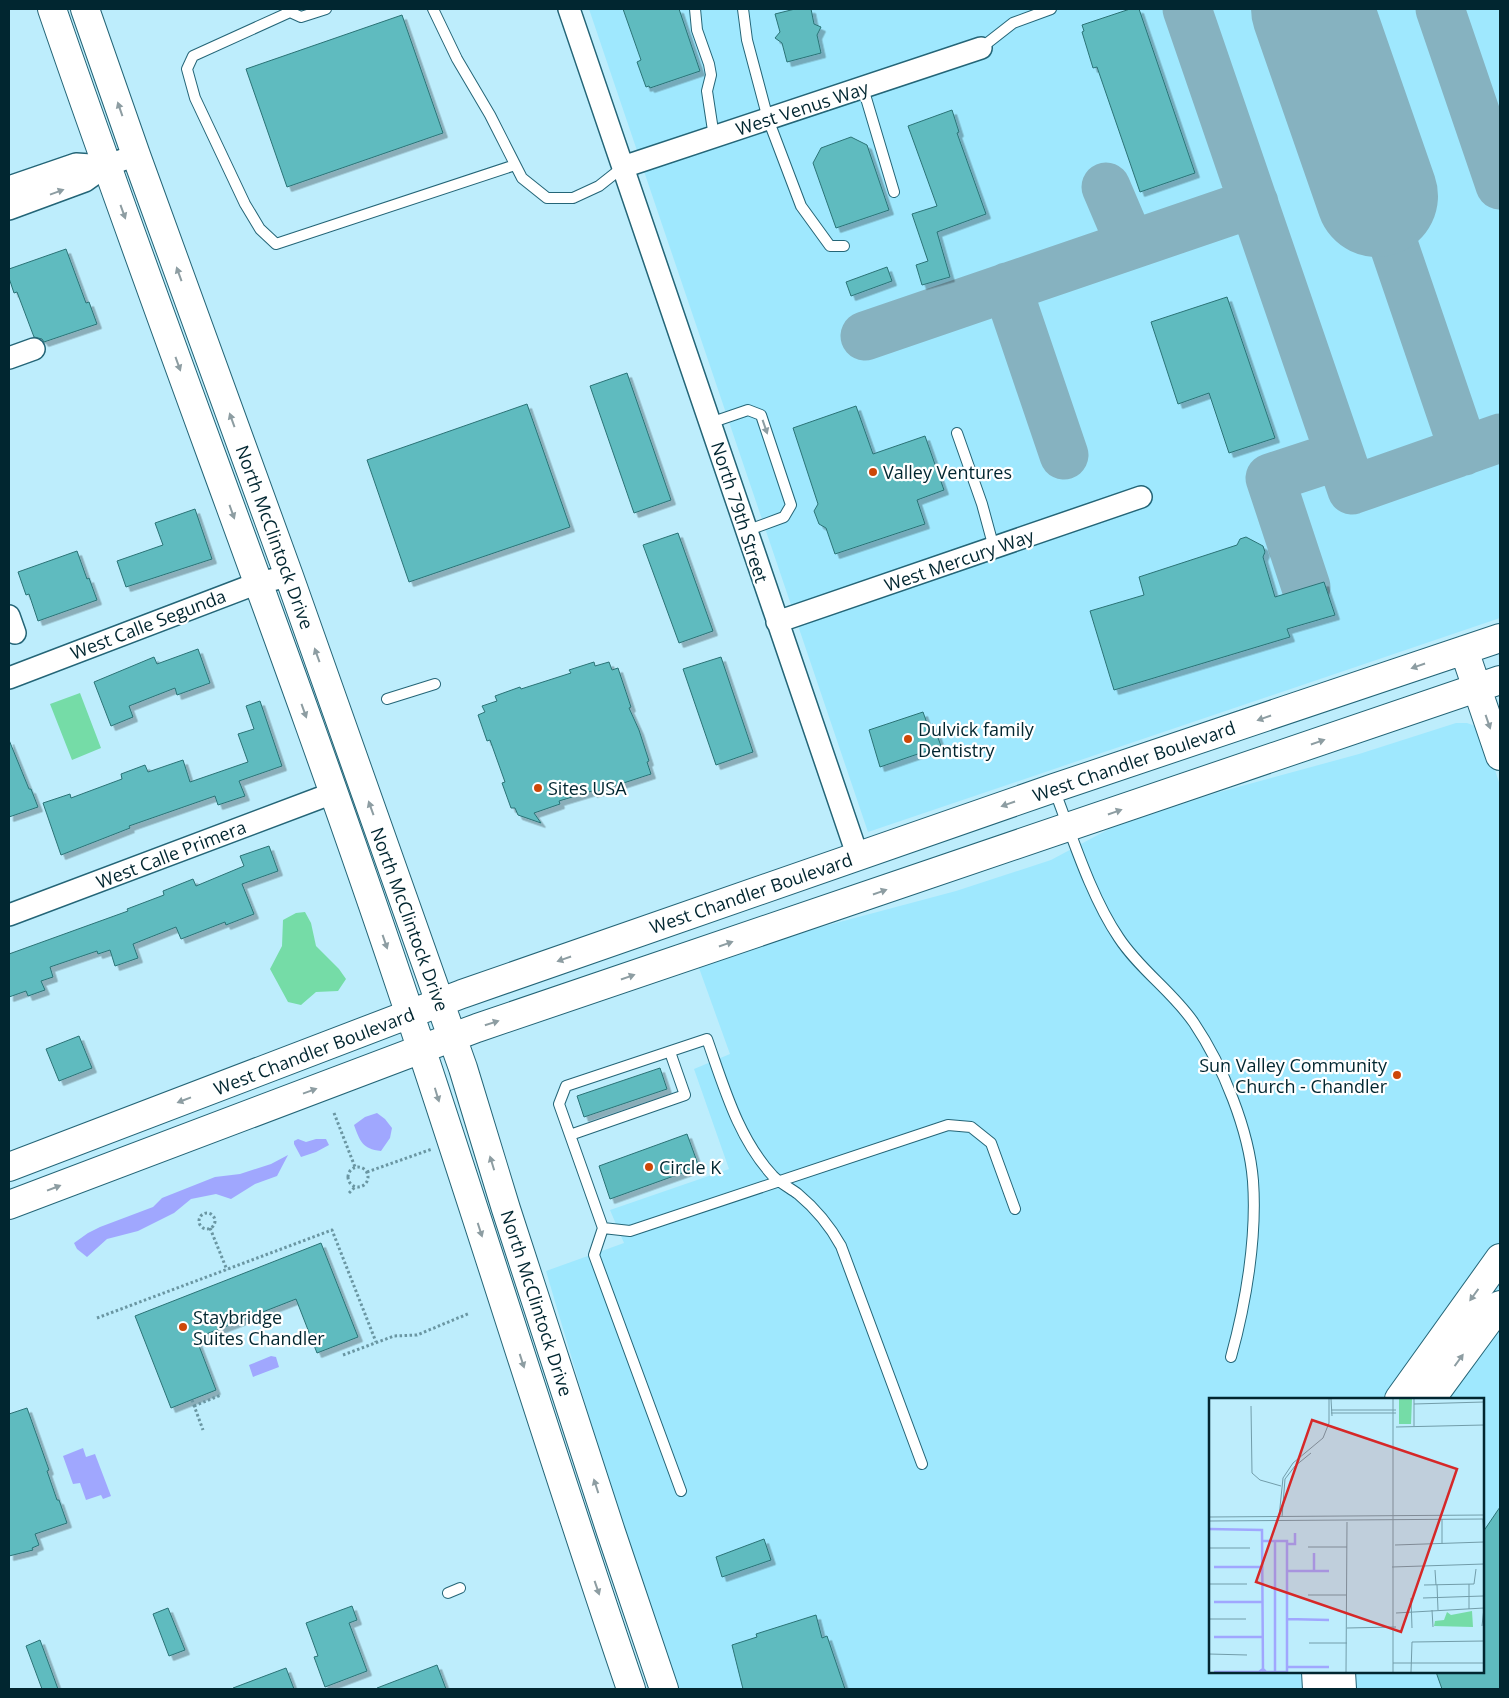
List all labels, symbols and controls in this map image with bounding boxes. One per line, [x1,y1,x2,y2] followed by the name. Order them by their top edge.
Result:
[733,75,872,141] street label: West Venus Way
[116,101,124,116] one-way arrow
[50,188,65,196] one-way arrow
[120,204,127,219] one-way arrow
[175,266,183,281] one-way arrow
[175,357,182,372] one-way arrow
[228,412,236,427] one-way arrow
[762,419,769,434] one-way arrow
[706,438,774,586] street label: North 79th Street
[231,442,319,632] street label: North McClintock Drive
[883,460,1012,484] place label: Valley Ventures
[867,466,879,478] marker: Valley Ventures
[229,505,236,520] one-way arrow
[881,523,1038,597] street label: West Mercury Way
[67,583,229,665] street label: West Calle Segunda
[313,647,321,662] one-way arrow
[1410,663,1425,670] one-way arrow
[300,704,308,719] one-way arrow
[1256,714,1271,722] one-way arrow
[1029,715,1239,807] street label: West Chandler Boulevard
[1484,715,1492,730] one-way arrow
[918,717,1035,762] place label: Dulvick family Dentistry
[902,733,914,745] marker: Dulvick family Dentistry
[1311,738,1326,745] one-way arrow
[548,776,627,800] place label: Sites USA
[532,782,544,794] marker: Sites USA
[1000,800,1015,808] one-way arrow
[367,801,374,816] one-way arrow
[1108,808,1123,816] one-way arrow
[93,814,249,894] street label: West Calle Primera
[366,824,454,1014] street label: North McClintock Drive
[646,847,856,939] street label: West Chandler Boulevard
[872,888,887,895] one-way arrow
[381,935,389,950] one-way arrow
[719,940,734,948] one-way arrow
[556,955,571,963] one-way arrow
[621,973,636,981] one-way arrow
[210,1002,418,1100] street label: West Chandler Boulevard
[485,1018,500,1026] one-way arrow
[1199,1053,1388,1098] place label: Sun Valley Community Church - Chandler
[1391,1069,1403,1081] marker: Sun Valley Community Church - Chandler
[303,1087,318,1095] one-way arrow
[434,1088,442,1103] one-way arrow
[176,1096,191,1104] one-way arrow
[488,1155,496,1170] one-way arrow
[659,1155,722,1179] place label: Circle K
[643,1161,655,1173] marker: Circle K
[47,1184,62,1192] one-way arrow
[496,1207,578,1399] street label: North McClintock Drive
[477,1223,485,1238] one-way arrow
[1469,1288,1479,1302] one-way arrow
[193,1305,325,1350] place label: Staybridge Suites Chandler
[177,1321,189,1333] marker: Staybridge Suites Chandler
[518,1354,526,1369] one-way arrow
[1454,1354,1465,1367] one-way arrow
[1209,1398,1484,1673] inset map
[592,1478,599,1493] one-way arrow
[594,1581,601,1596] one-way arrow

